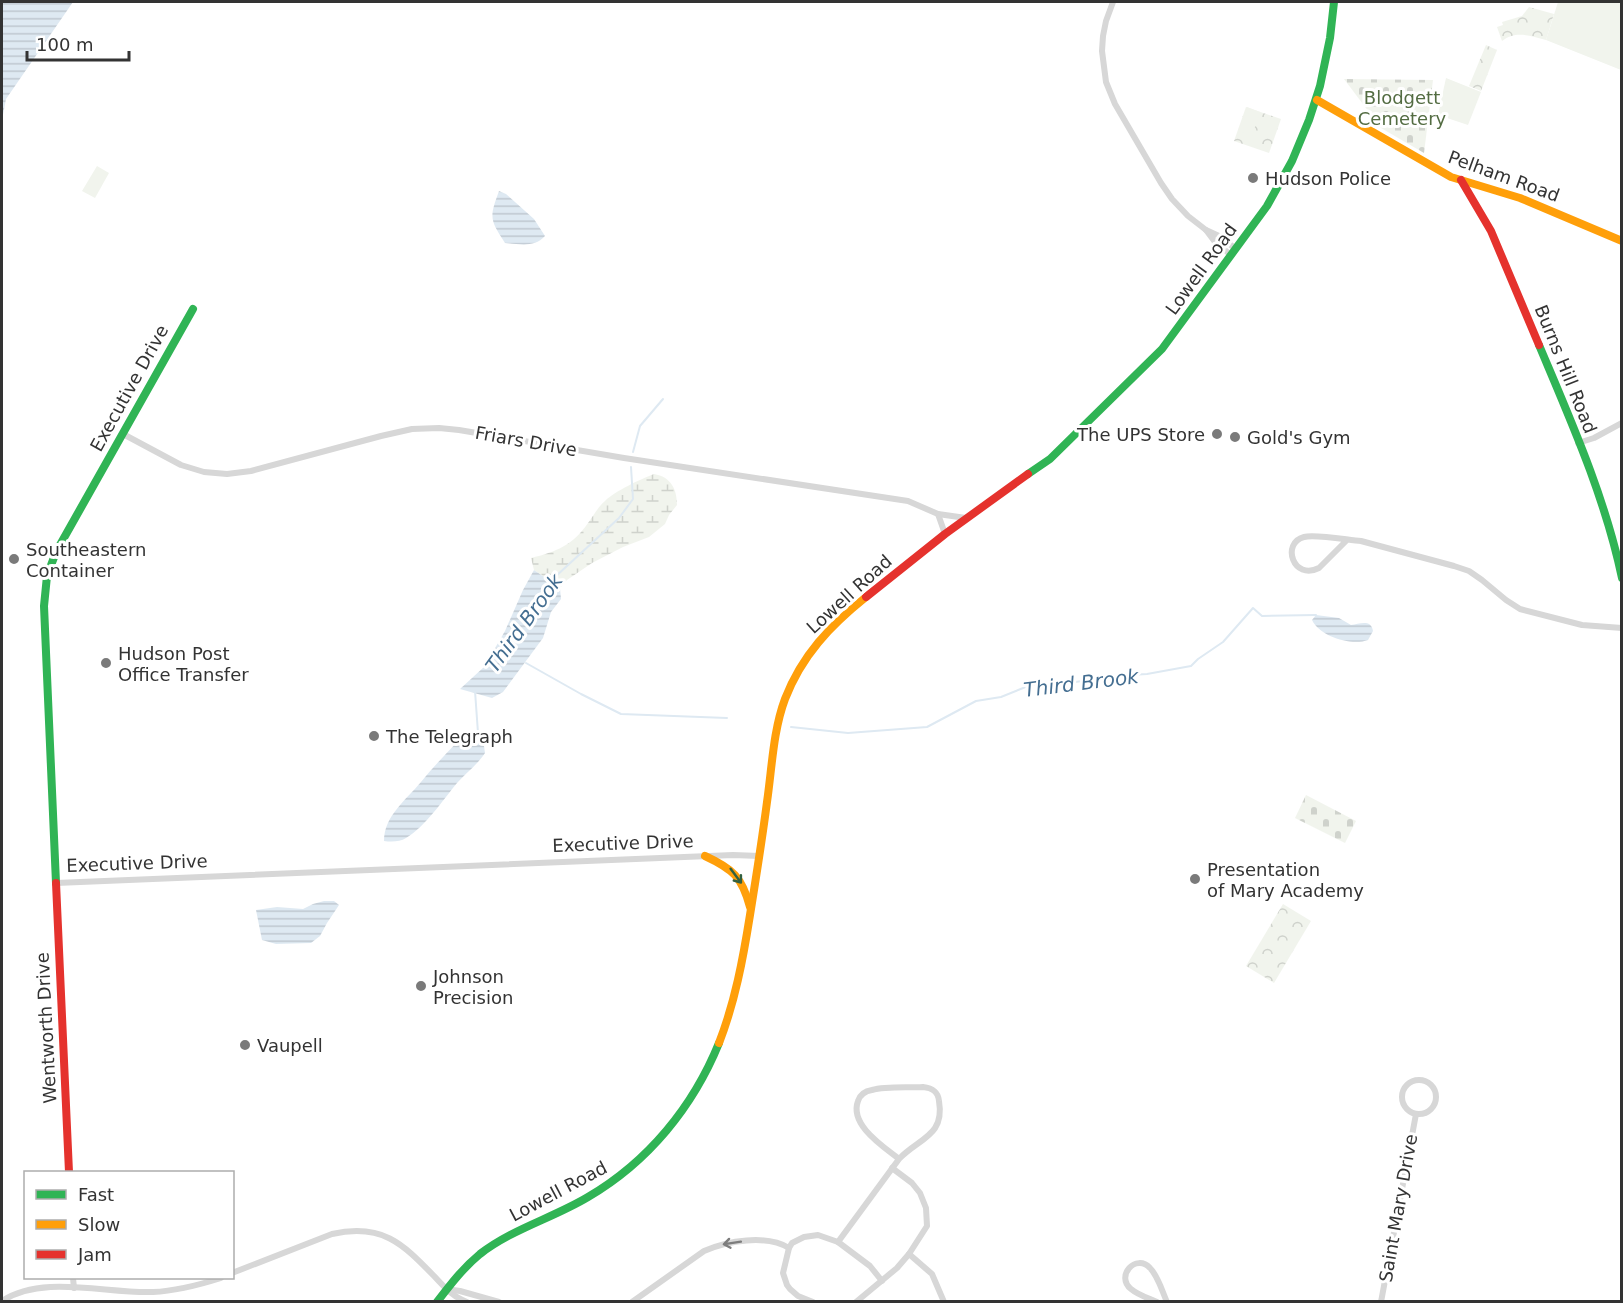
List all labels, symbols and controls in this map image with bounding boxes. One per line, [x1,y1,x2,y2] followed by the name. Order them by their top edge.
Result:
[27,24,129,62] scale bar
[36,34,94,55] text: 100 m
[1358,87,1447,129] park label: Blodgett Cemetery
[1445,146,1563,206] street label: Pelham Road
[1265,168,1391,189] place label: Hudson Police
[1246,171,1260,185] marker: Hudson Police
[1161,219,1241,319] street label: Lowell Road
[1531,302,1601,436] street label: Burns Hill Road
[86,321,172,455] street label: Executive Drive
[473,422,579,460] street label: Friars Drive
[1076,424,1205,445] place label: The UPS Store
[1210,427,1224,441] marker: The UPS Store
[1247,427,1351,448] place label: Gold's Gym
[1228,430,1242,444] marker: Gold's Gym
[26,539,146,581] place label: Southeastern Container
[802,550,896,638] street label: Lowell Road
[7,552,21,566] marker: Southeastern Container
[480,568,569,677] water label: Third Brook
[118,643,249,685] place label: Hudson Post Office Transfer
[99,656,113,670] marker: Hudson Post Office Transfer
[1022,664,1141,702] water label: Third Brook
[385,726,513,747] place label: The Telegraph
[367,729,381,743] marker: The Telegraph
[552,830,694,856] street label: Executive Drive
[66,850,208,876] street label: Executive Drive
[1207,859,1364,901] place label: Presentation of Mary Academy
[729,868,742,884] one-way arrow
[1188,872,1202,886] marker: Presentation of Mary Academy
[32,952,60,1104] street label: Wentworth Drive
[432,966,513,1008] place label: Johnson Precision
[414,979,428,993] marker: Johnson Precision
[257,1035,323,1056] place label: Vaupell
[238,1038,252,1052] marker: Vaupell
[1375,1132,1421,1284] street label: Saint Mary Drive
[506,1157,610,1225] street label: Lowell Road
[24,1171,234,1279] legend
[78,1184,114,1205] text: Fast
[78,1214,120,1235] text: Slow
[722,1238,742,1249] one-way arrow
[77,1244,112,1265] text: Jam

